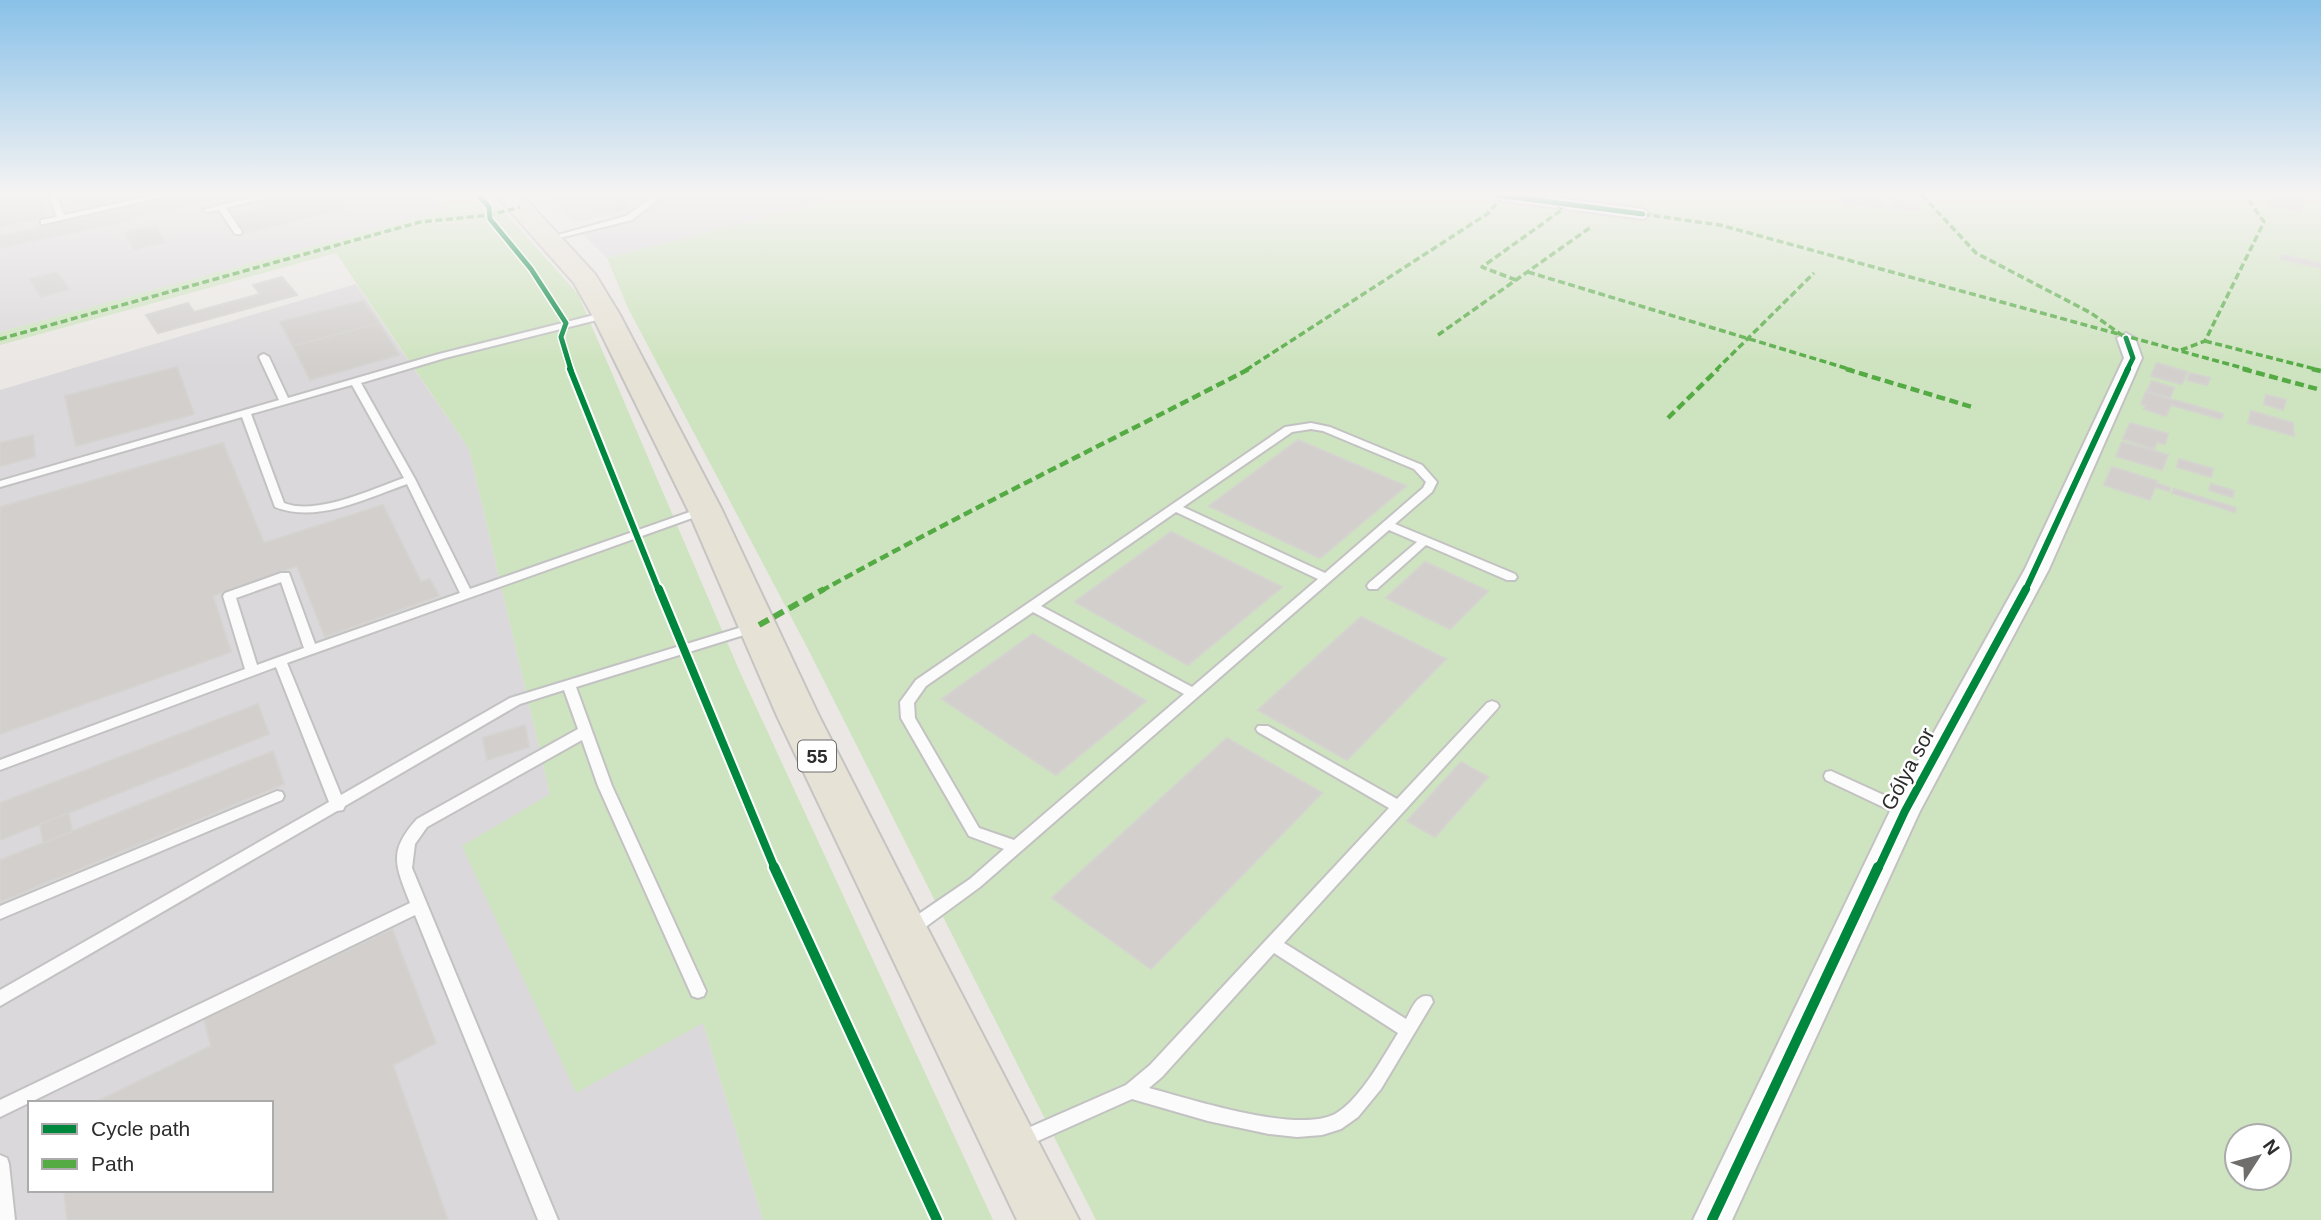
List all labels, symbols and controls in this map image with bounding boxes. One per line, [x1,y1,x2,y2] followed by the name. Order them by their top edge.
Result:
[1876,724,1939,814] street label: Gólya sor
[798,740,836,772] road number: 55
[28,1101,273,1192] legend
[91,1117,190,1140] text: Cycle path
[2223,1122,2293,1192] north arrow
[2259,1136,2284,1159] text: N
[91,1152,134,1175] text: Path

